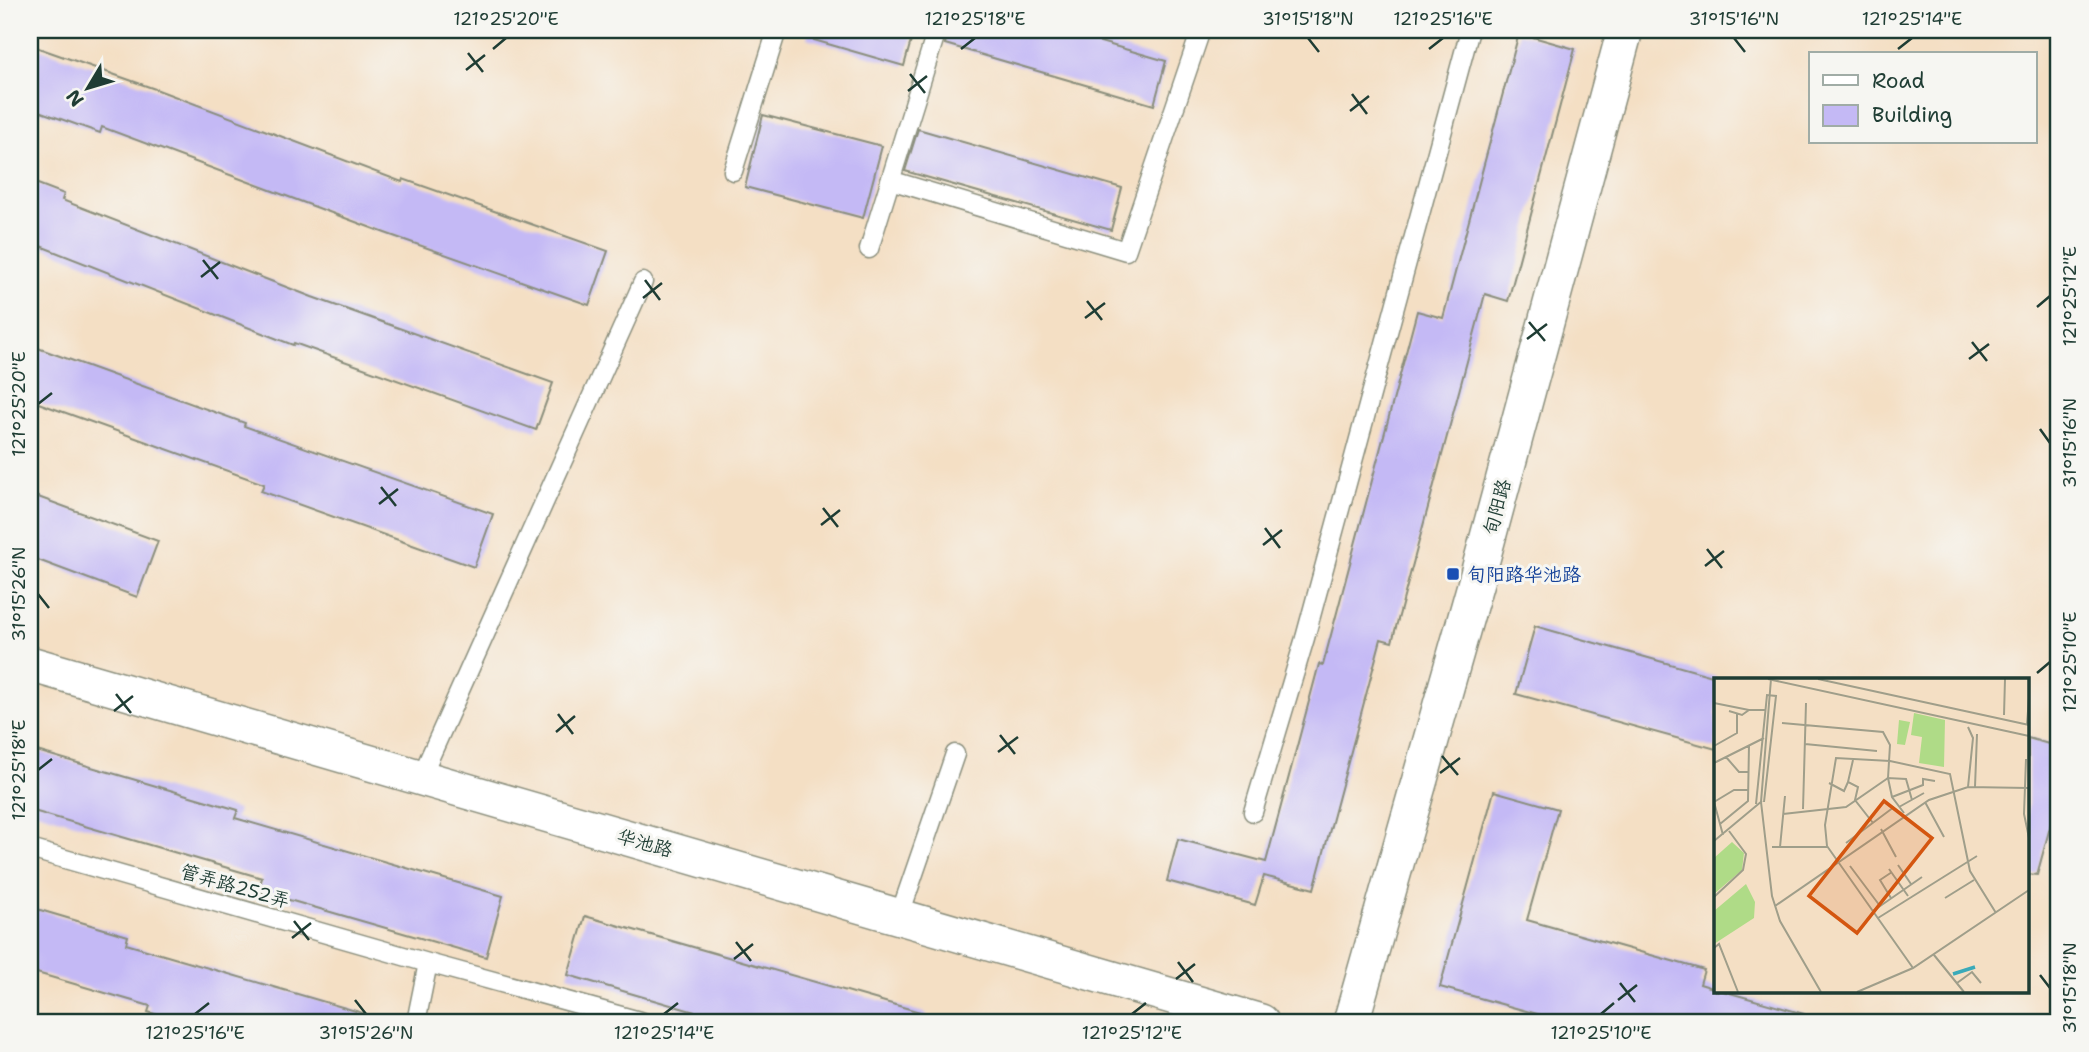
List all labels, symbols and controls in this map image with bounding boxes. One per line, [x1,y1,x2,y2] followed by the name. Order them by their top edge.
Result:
[453,7,559,31] text: 121°25'20"E
[925,7,1025,31] text: 121°25'18"E
[1262,7,1354,31] text: 31°15'18"N
[1393,7,1493,31] text: 121°25'16"E
[1689,7,1779,31] text: 31°15'16"N
[1862,7,1962,31] text: 121°25'14"E
[52,52,122,122] north arrow
[1809,52,2036,144] legend
[1872,67,1925,95] text: Road
[61,85,89,112] text: N
[1872,101,1952,129] text: Building
[2058,246,2082,346] text: 121°25'12"E
[7,351,31,457] text: 121°25'20"E
[2058,398,2082,488] text: 31°15'16"N
[1478,476,1516,538] street label: 旬阳路
[7,547,31,641] text: 31°15'26"N
[1467,562,1581,587] place label: 旬阳路华池路
[1445,566,1461,582] marker: 旬阳路华池路
[2058,611,2082,713] text: 121°25'10"E
[1714,678,2030,992] inset map
[7,720,31,820] text: 121°25'18"E
[614,823,676,863] street label: 华池路
[177,858,293,914] street label: 管弄路252弄
[2058,942,2082,1034] text: 31°15'18"N
[145,1021,245,1045] text: 121°25'16"E
[319,1021,413,1045] text: 31°15'26"N
[614,1021,714,1045] text: 121°25'14"E
[1082,1021,1182,1045] text: 121°25'12"E
[1550,1021,1652,1045] text: 121°25'10"E

